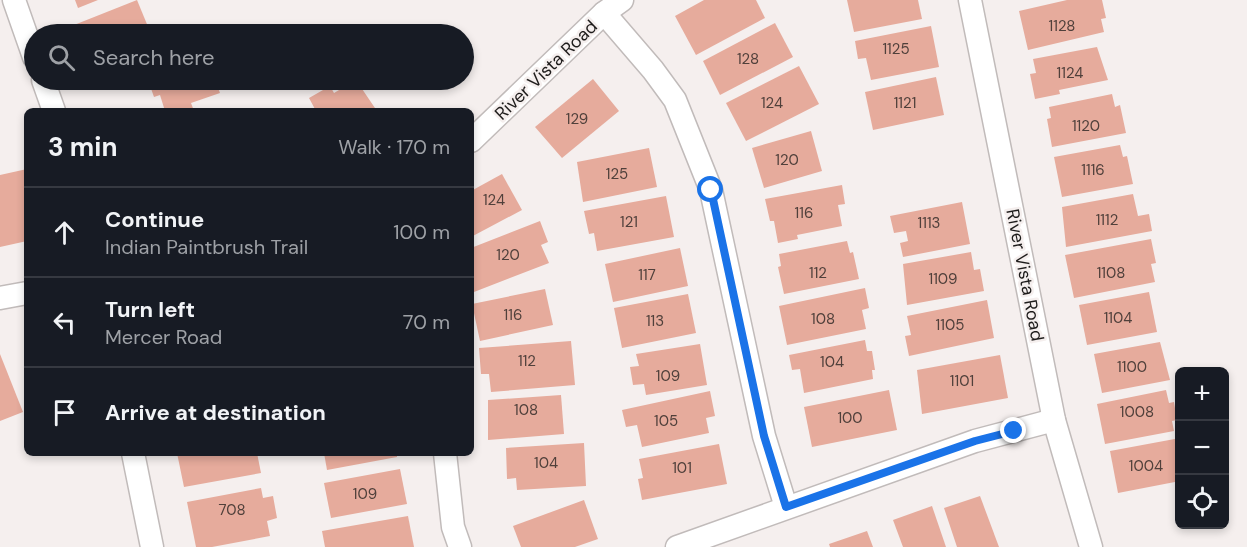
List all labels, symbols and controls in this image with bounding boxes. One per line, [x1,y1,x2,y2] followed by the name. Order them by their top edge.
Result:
[489,15,603,125] street label: River Vista Road
[1049,16,1075,36] house number: 1128
[24,24,474,90] search box
[882,39,910,59] house number: 1125
[45,41,78,74] icon: search
[93,43,214,72] text: Search here
[737,49,759,69] house number: 128
[1057,63,1083,83] house number: 1124
[761,93,783,113] house number: 124
[894,93,916,113] house number: 1121
[566,109,588,129] house number: 129
[1072,116,1100,136] house number: 1120
[48,130,117,164] text: 3 min
[338,134,450,160] text: Walk · 170 m
[775,150,799,170] house number: 120
[1081,160,1105,180] house number: 1116
[606,164,628,184] house number: 125
[697,176,723,202] route start
[483,190,505,210] house number: 124
[795,203,813,223] house number: 116
[105,205,204,234] text: Continue
[1000,207,1050,343] street label: River Vista Road
[1096,210,1118,230] house number: 1112
[620,212,638,232] house number: 121
[918,213,940,233] house number: 1113
[48,216,81,249] icon: ahead
[393,219,450,245] text: 100 m
[105,234,308,260] text: Indian Paintbrush Trail
[496,245,520,265] house number: 120
[809,263,827,283] house number: 112
[1097,263,1125,283] house number: 1108
[638,265,656,285] house number: 117
[928,269,958,289] house number: 1109
[105,295,195,324] text: Turn left
[504,305,522,325] house number: 116
[48,306,81,339] icon: left
[1104,308,1132,328] house number: 1104
[403,309,450,335] text: 70 m
[811,309,835,329] house number: 108
[646,311,664,331] house number: 113
[936,315,964,335] house number: 1105
[105,324,222,350] text: Mercer Road
[518,351,536,371] house number: 112
[820,352,844,372] house number: 104
[1117,357,1147,377] house number: 1100
[656,366,680,386] house number: 109
[1175,367,1229,529] map controls
[1175,367,1229,421] button: +
[950,371,974,391] house number: 1101
[48,396,81,429] icon: arrive
[105,398,326,427] text: Arrive at destination
[514,400,538,420] house number: 108
[1120,402,1154,422] house number: 1008
[837,408,863,428] house number: 100
[654,411,678,431] house number: 105
[1000,417,1026,443] route end
[1175,421,1229,475] button: −
[534,453,558,473] house number: 104
[1129,456,1163,476] house number: 1004
[672,458,692,478] house number: 101
[1175,475,1229,529] button: locate
[353,484,377,504] house number: 109
[218,500,246,520] house number: 708

